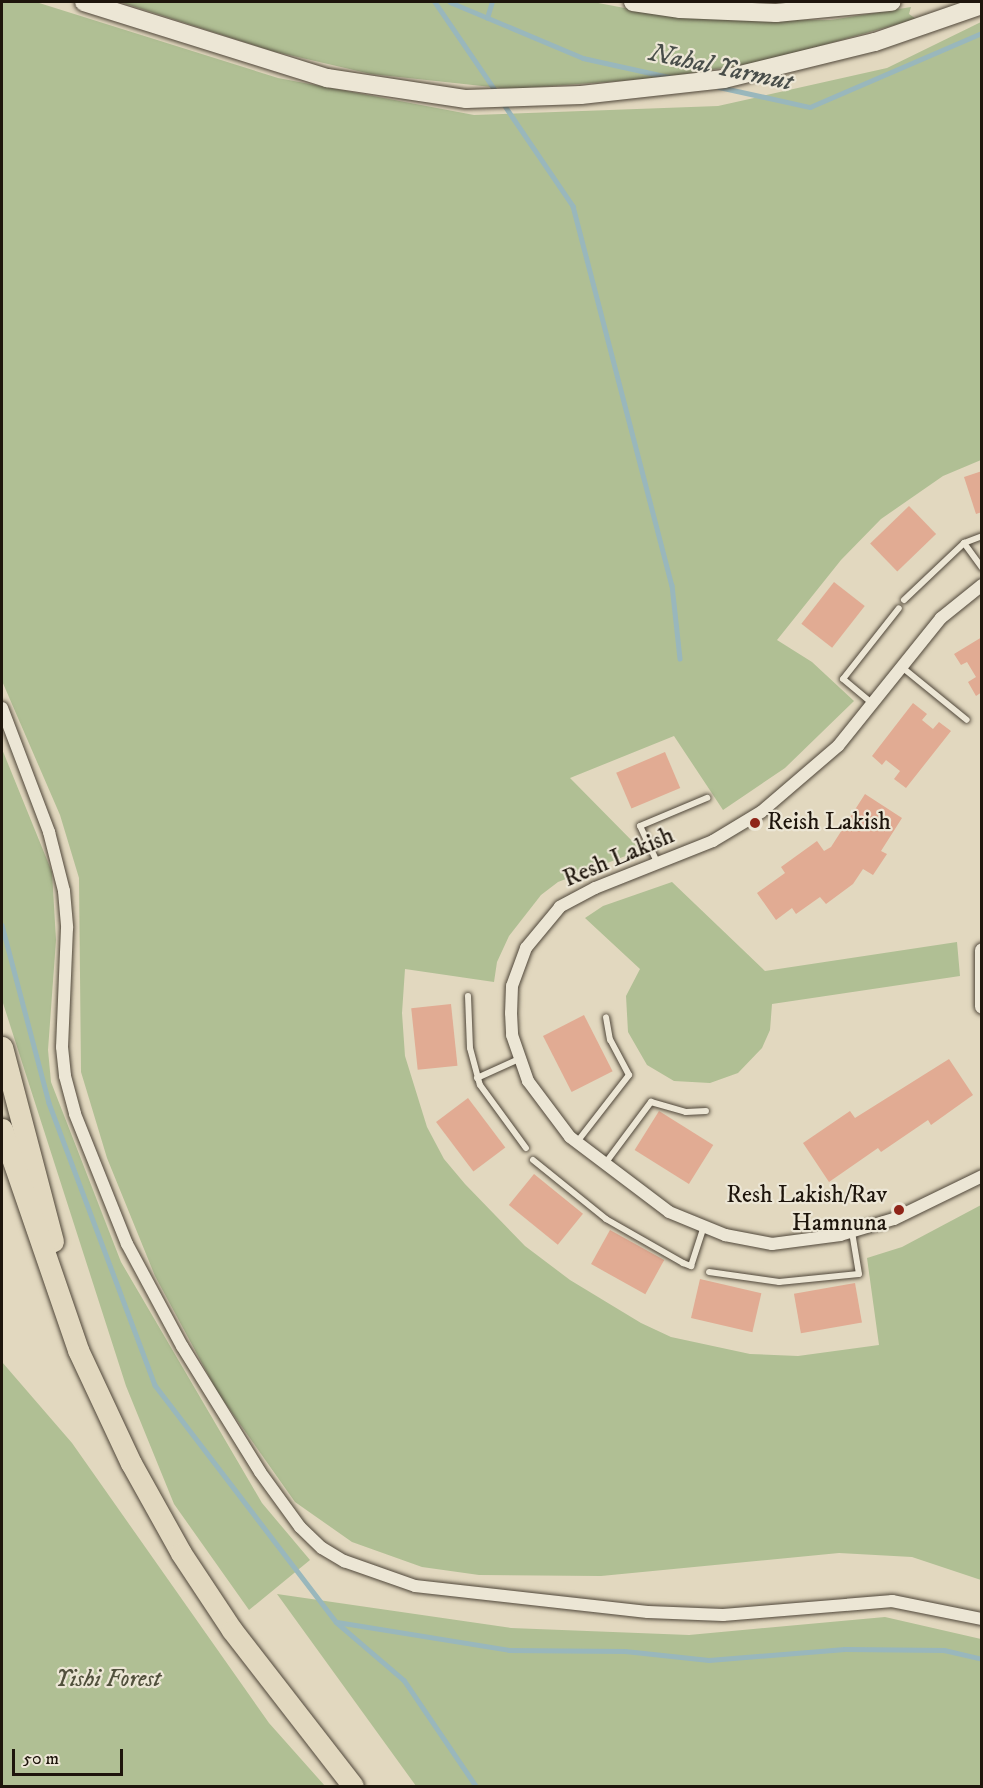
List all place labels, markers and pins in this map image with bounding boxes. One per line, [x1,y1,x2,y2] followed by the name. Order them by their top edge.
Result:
[767,809,891,837] place label: Reish Lakish
[748,816,762,830] marker: Reish Lakish
[726,1182,887,1238] place label: Resh Lakish/Rav Hamnuna
[892,1203,906,1217] marker: Resh Lakish/Rav Hamnuna

